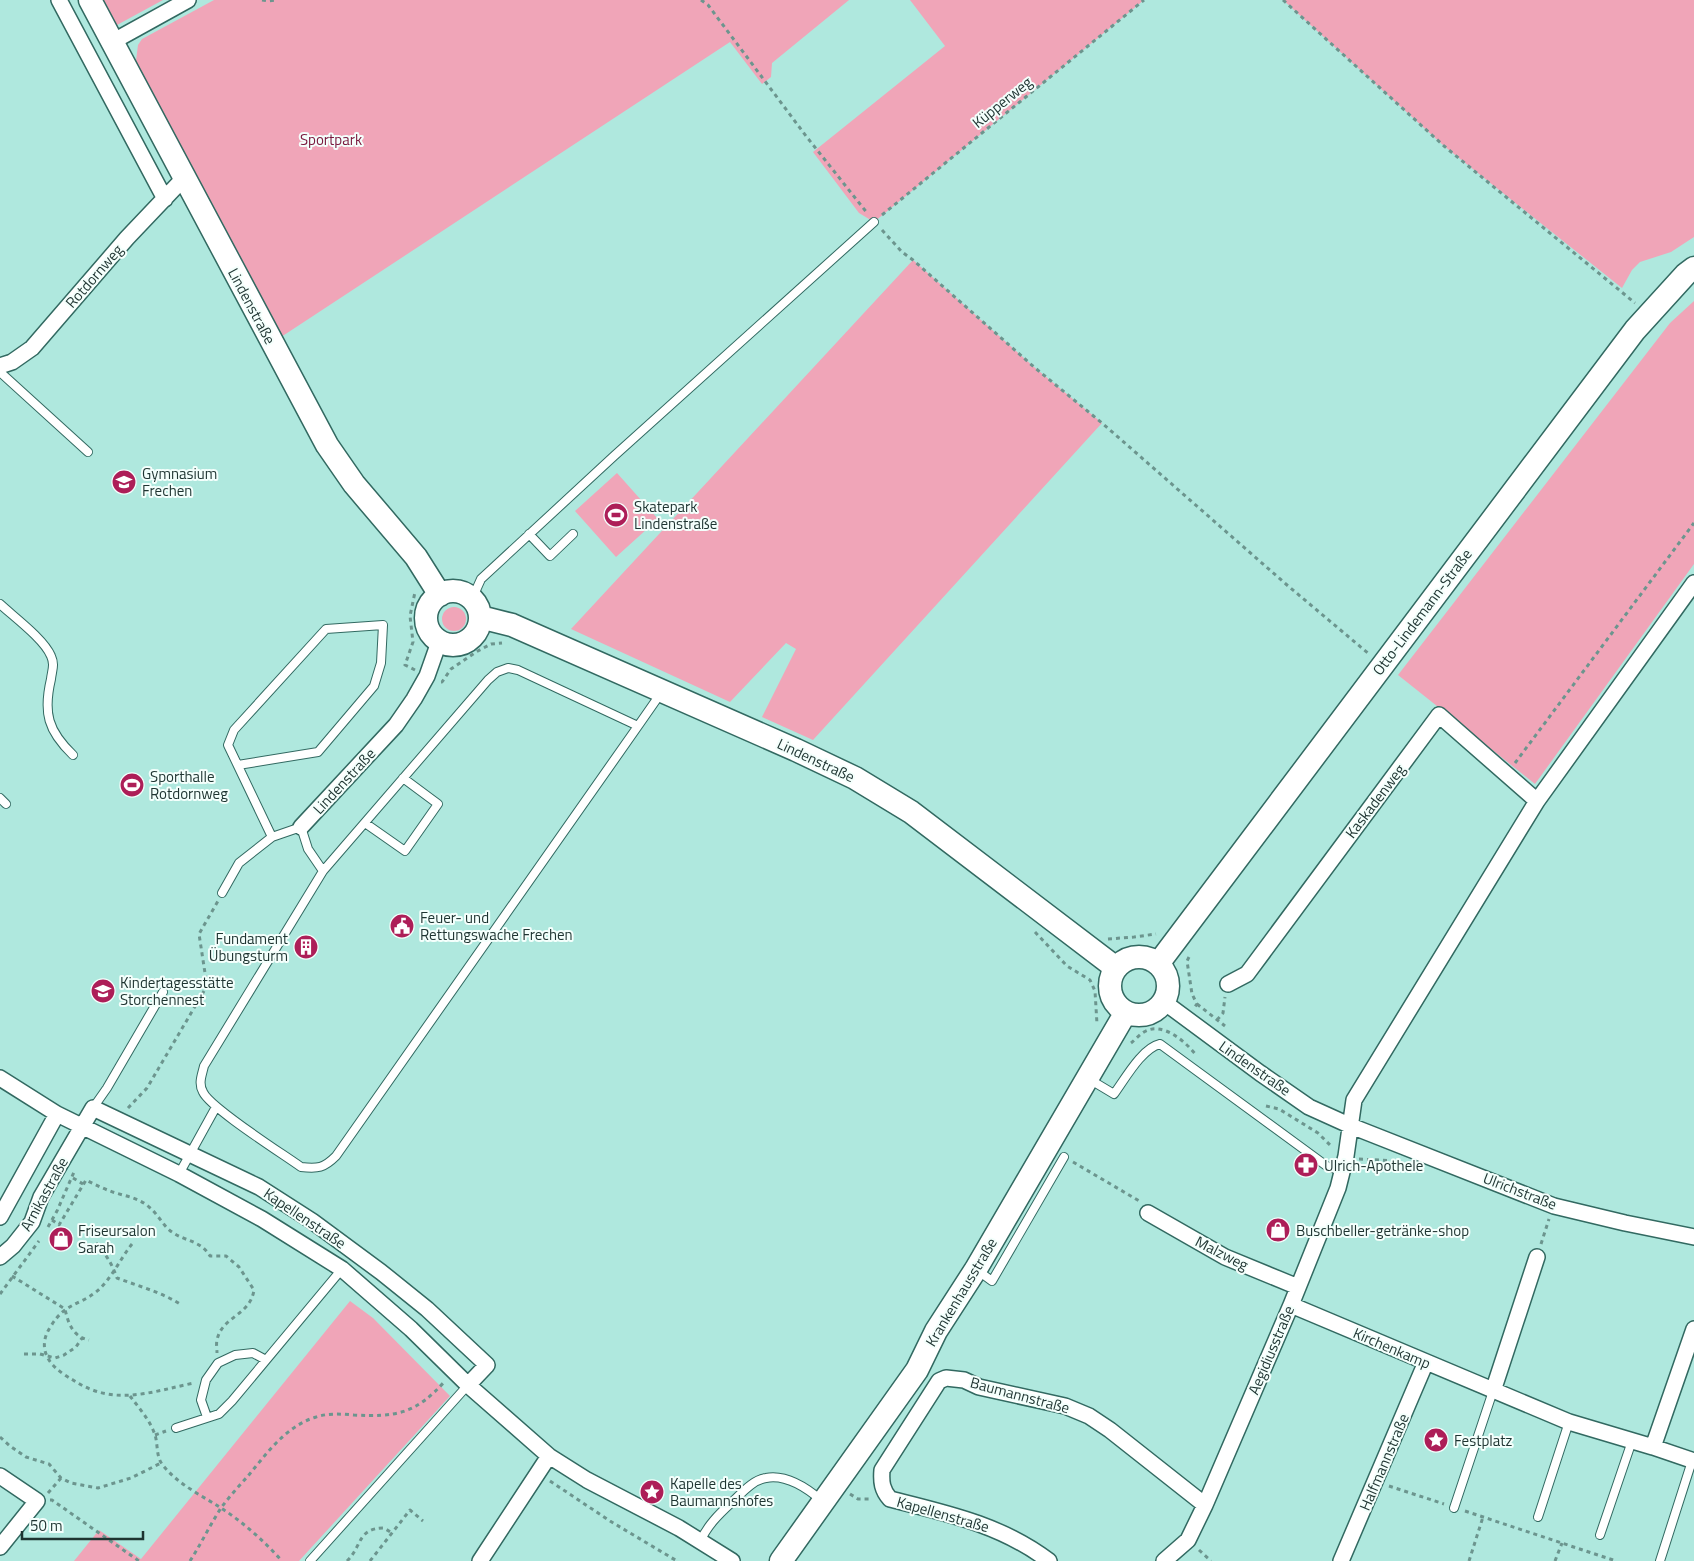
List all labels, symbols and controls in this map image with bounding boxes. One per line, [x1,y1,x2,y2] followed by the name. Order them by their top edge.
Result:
[967,70,1037,133] street label: Küpperweg
[300,128,362,151] park label: Sportpark
[60,239,128,313] street label: Rotdornweg
[222,264,282,348] street label: Lindenstraße
[142,462,217,502] place label: Gymnasium Frechen
[111,469,137,495] school or university icon: Gymnasium Frechen
[634,495,717,535] place label: Skatepark Lindenstraße
[603,502,629,528] sports icon: Skatepark Lindenstraße
[1367,544,1477,680] street label: Otto-Lindemann-Straße
[773,732,859,788] street label: Lindenstraße
[307,743,381,819] street label: Lindenstraße
[1339,759,1411,843] street label: Kaskadenweg
[150,765,228,805] place label: Sporthalle Rotdornweg
[119,772,145,798] sports icon: Sporthalle Rotdornweg
[420,906,573,946] place label: Feuer- und Rettungswache Frechen
[389,913,415,939] public building icon: Feuer- und Rettungswache Frechen
[209,927,289,967] place label: Fundament Übungsturm
[293,934,319,960] building icon: Fundament Übungsturm
[120,971,233,1011] place label: Kindertagesstätte Storchennest
[90,978,116,1004] school or university icon: Kindertagesstätte Storchennest
[1214,1035,1296,1101] street label: Lindenstraße
[1293,1152,1319,1178] pharmacy icon: Ulrich-Apothele
[14,1153,74,1235] street label: Arnikastraße
[1324,1154,1423,1177] place label: Ulrich-Apothele
[1480,1166,1560,1216] street label: Ulrichstraße
[259,1182,351,1254] street label: Kapellenstraße
[1265,1217,1291,1243] shop icon: Buschbeller-getränke-shop
[78,1219,156,1259] place label: Friseursalon Sarah
[1296,1219,1469,1242] place label: Buschbeller-getränke-shop
[48,1226,74,1252] shop icon: Friseursalon Sarah
[1191,1230,1253,1276] street label: Malzweg
[919,1233,1003,1351] street label: Krankenhausstraße
[1242,1302,1300,1398] street label: Aegidiusstraße
[1350,1321,1434,1375] street label: Kirchenkamp
[968,1371,1072,1419] street label: Baumannstraße
[1353,1410,1415,1514] street label: Halfmannstraße
[1423,1427,1449,1453] place icon: Festplatz
[1454,1429,1513,1452] place label: Festplatz
[670,1472,773,1512] place label: Kapelle des Baumannshofes
[639,1479,665,1505] place icon: Kapelle des Baumannshofes
[894,1490,992,1538] street label: Kapellenstraße
[22,1508,144,1540] scale bar
[30,1514,63,1537] text: 50 m

